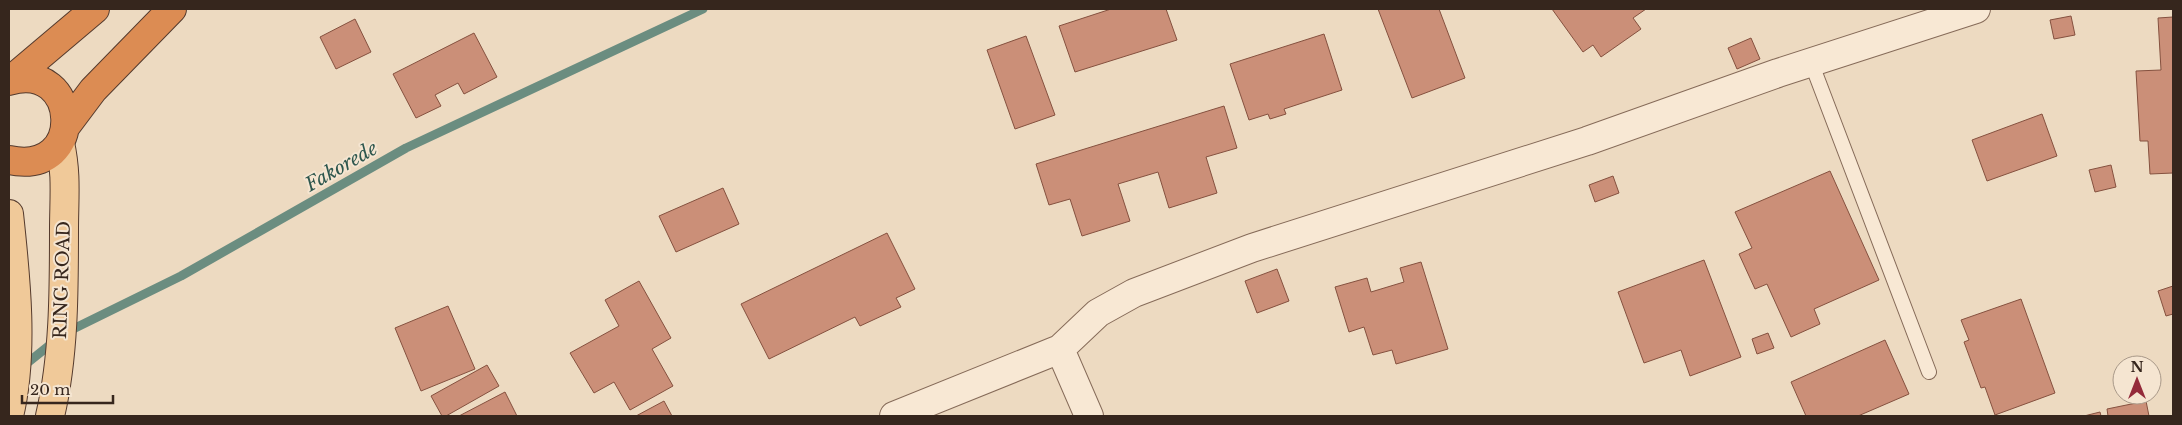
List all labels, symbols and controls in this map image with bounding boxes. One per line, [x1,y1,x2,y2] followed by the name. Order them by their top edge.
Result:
[300,136,382,197] water label: Fakorede
[49,221,75,339] street label: RING ROAD
[2112,355,2162,405] north arrow
[2130,358,2144,376] text: N
[22,372,114,404] scale bar
[30,380,70,399] text: 20 m

